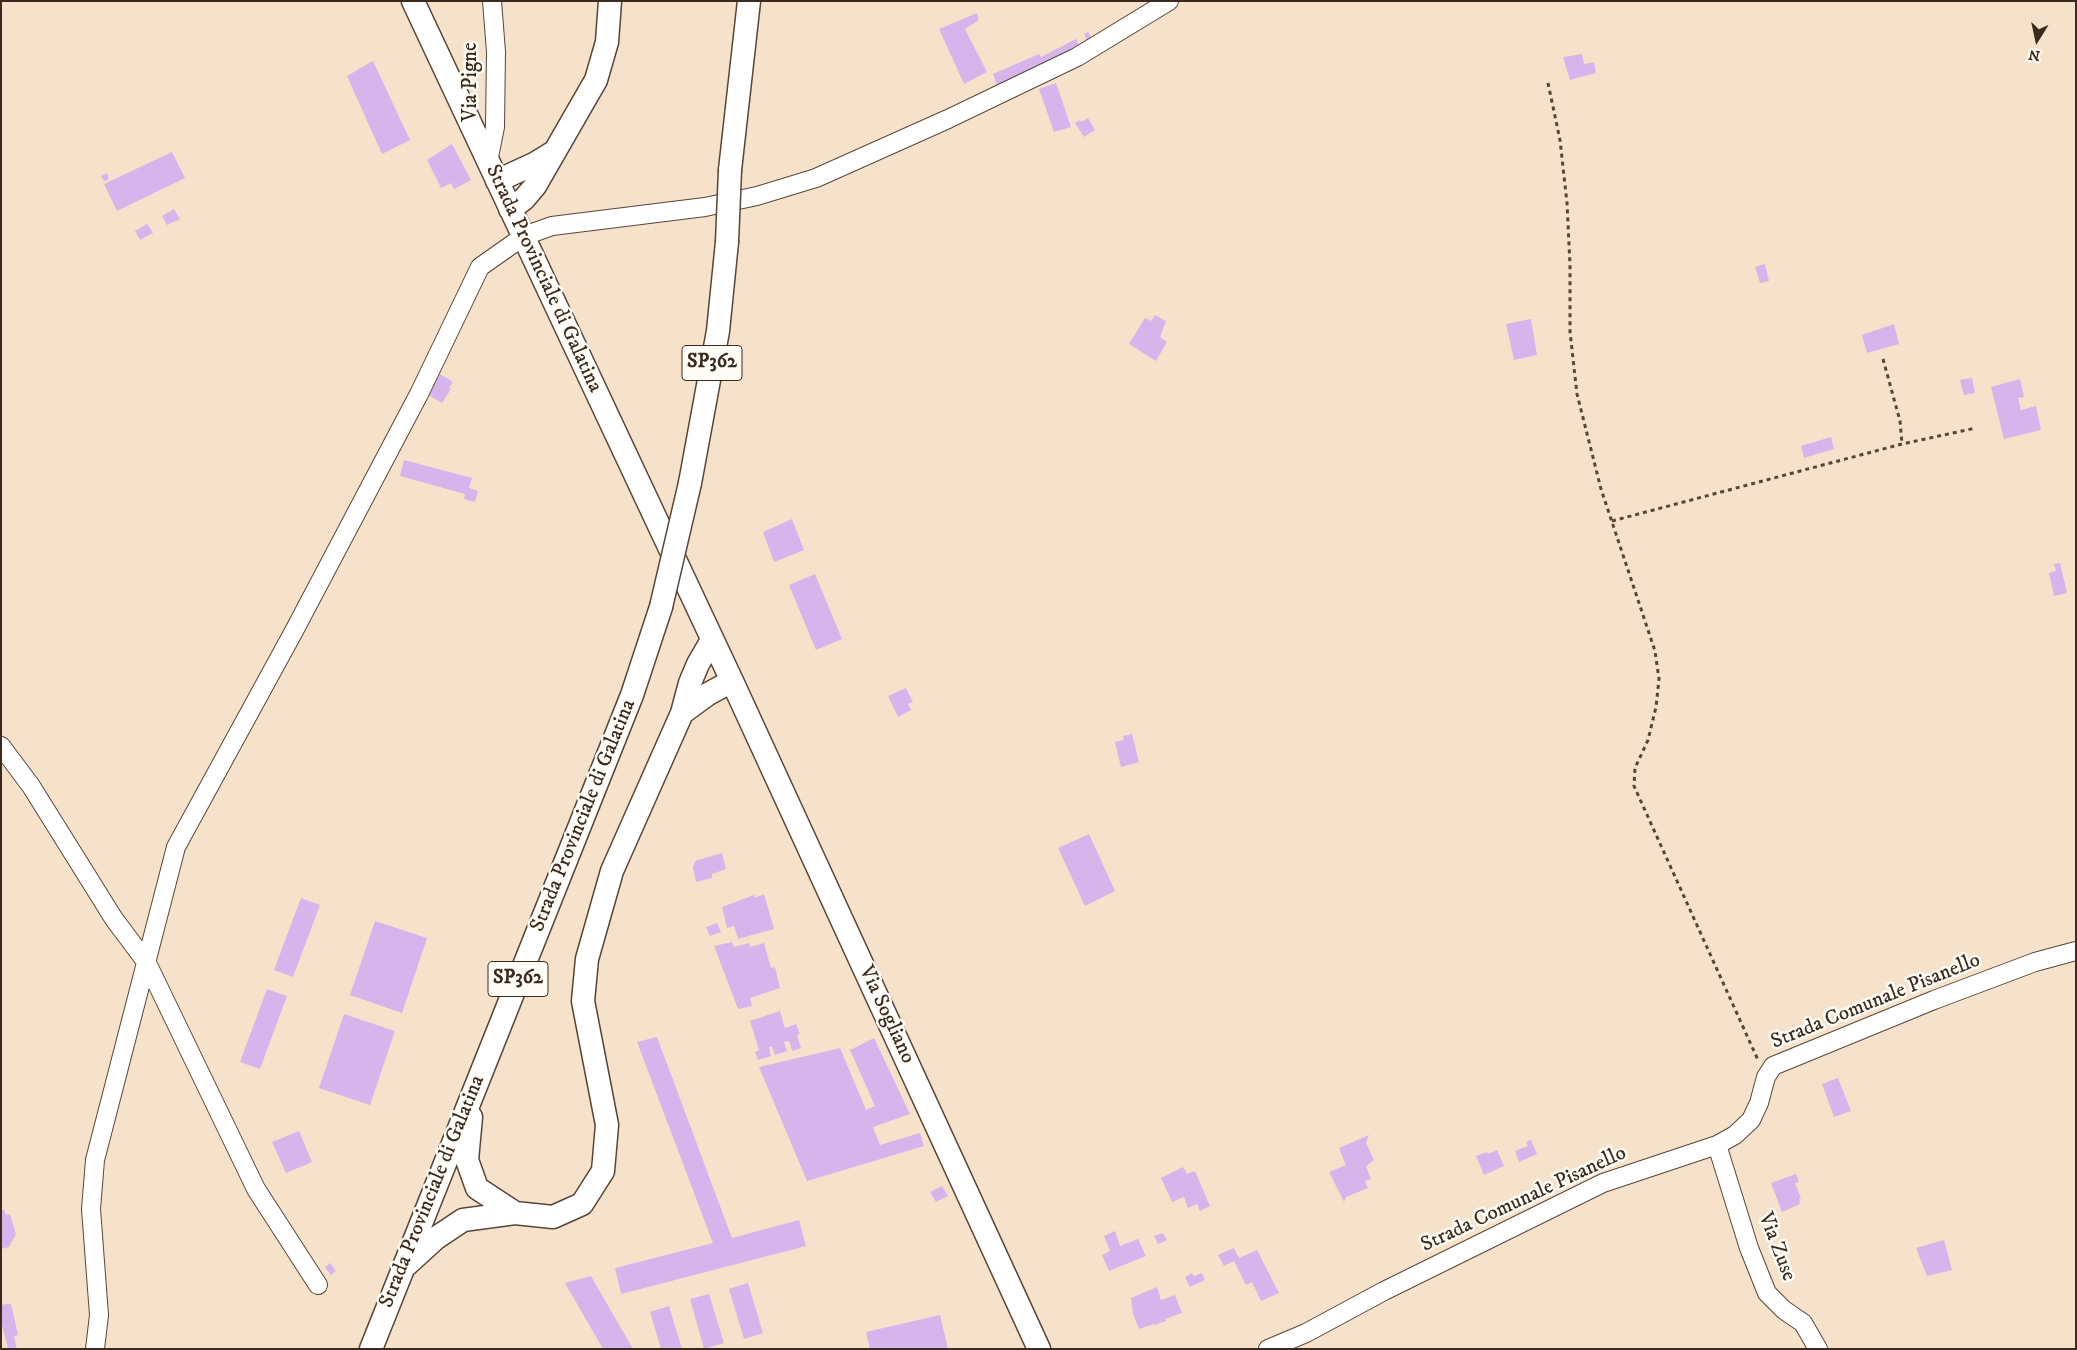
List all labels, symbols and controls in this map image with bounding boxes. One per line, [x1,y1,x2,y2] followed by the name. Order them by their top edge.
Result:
[2012,15,2062,65] north arrow
[459,42,485,122] street label: Via Pigne
[2027,45,2042,65] text: N
[479,161,607,397] street label: Strada Provinciale di Galatina
[682,346,742,380] road number: SP362
[526,696,642,936] street label: Strada Provinciale di Galatina
[1768,948,1984,1056] street label: Strada Comunale Pisanello
[488,962,548,996] road number: SP362
[852,962,920,1068] street label: Via Sogliano
[375,1072,491,1312] street label: Strada Provinciale di Galatina
[1417,1141,1631,1259] street label: Strada Comunale Pisanello
[1751,1209,1801,1285] street label: Via Zuse

